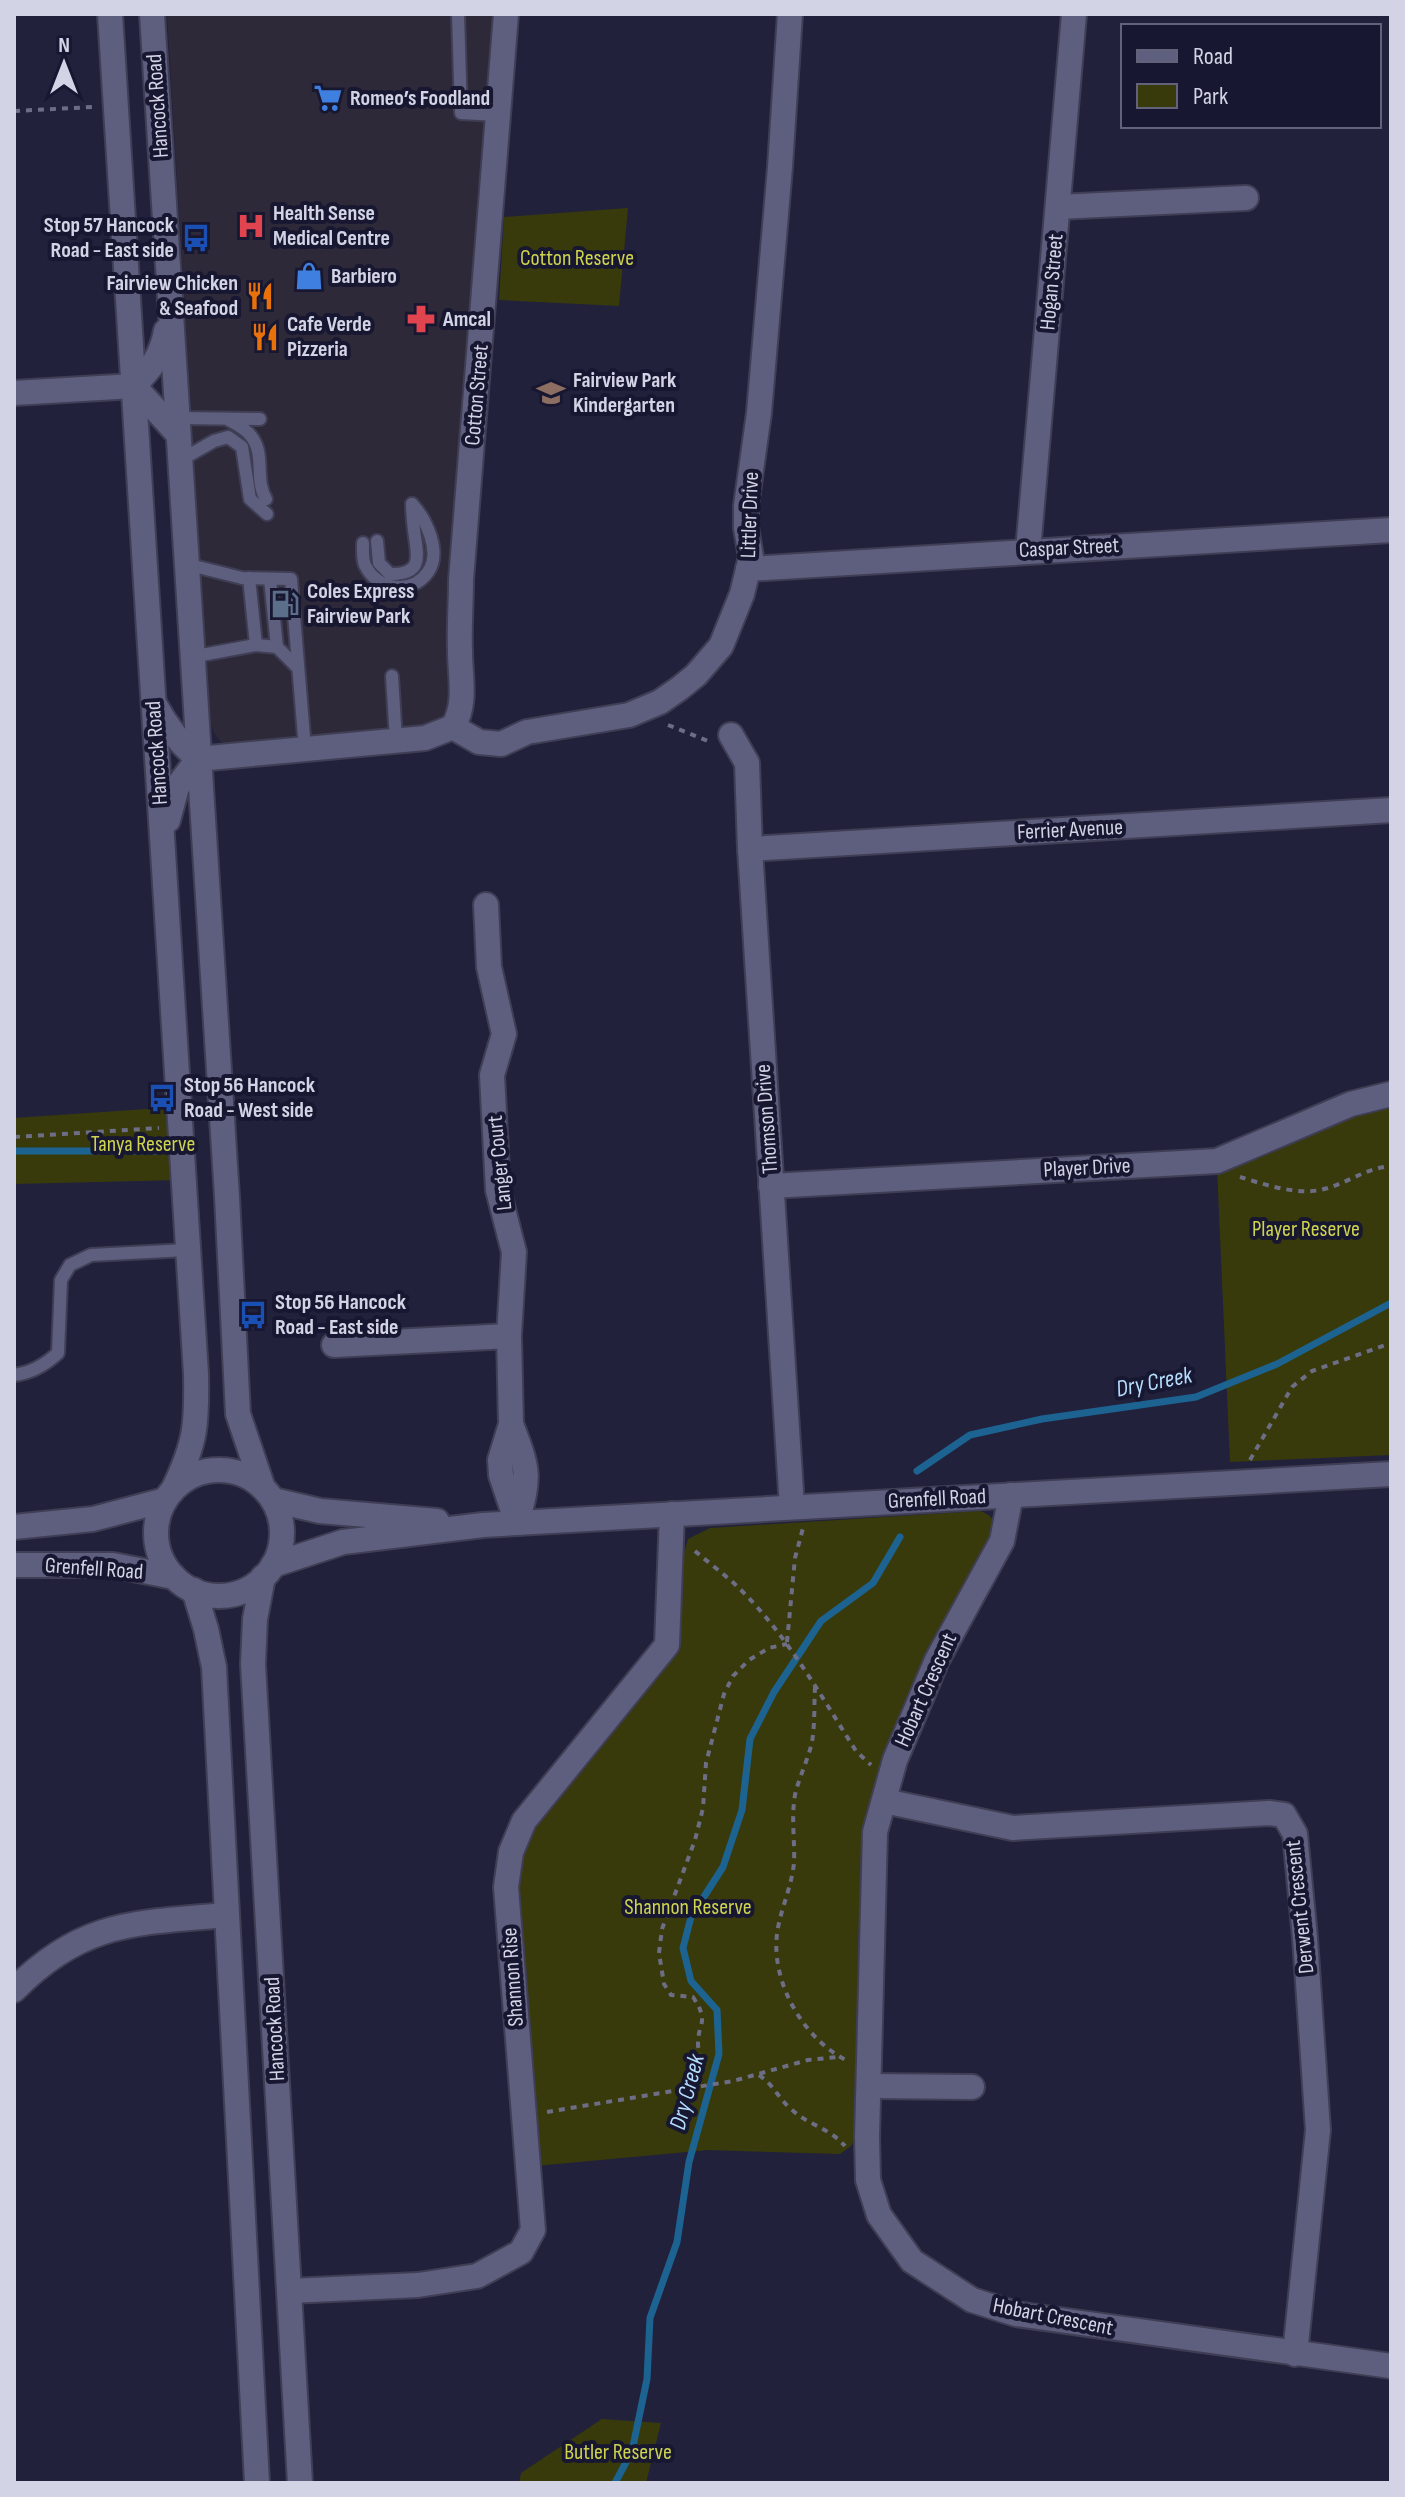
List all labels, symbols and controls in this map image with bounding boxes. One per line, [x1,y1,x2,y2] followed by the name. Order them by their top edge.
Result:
[24,24,104,104] north arrow
[1121,24,1381,128] legend
[58,32,70,59] text: N
[1193,42,1233,71] text: Road
[141,53,175,159] street label: Hancock Road
[1193,82,1228,111] text: Park
[313,83,343,113] supermarket icon: Romeo’s Foodland
[350,85,490,112] place label: Romeo’s Foodland
[273,200,390,252] place label: Health Sense Medical Centre
[236,211,266,241] hospital icon: Health Sense Medical Centre
[44,212,175,264] place label: Stop 57 Hancock Road - East side
[181,223,211,253] bus stop icon: Stop 57 Hancock Road - East side
[1034,232,1070,331] street label: Hogan Street
[520,245,634,272] park label: Cotton Reserve
[294,261,324,291] shop icon: Barbiero
[331,263,397,290] place label: Barbiero
[107,270,238,322] place label: Fairview Chicken & Seafood
[245,281,275,311] restaurant icon: Fairview Chicken & Seafood
[406,304,436,334] pharmacy icon: Amcal
[442,306,491,333] place label: Amcal
[287,311,371,363] place label: Cafe Verde Pizzeria
[250,322,280,352] restaurant icon: Cafe Verde Pizzeria
[459,343,495,447] street label: Cotton Street
[573,367,677,419] place label: Fairview Park Kindergarten
[536,378,566,408] school or university icon: Fairview Park Kindergarten
[735,471,765,559] street label: Littler Drive
[1018,532,1120,564] street label: Caspar Street
[307,578,414,630] place label: Coles Express Fairview Park
[270,589,300,619] fuel station icon: Coles Express Fairview Park
[140,700,174,806] street label: Hancock Road
[1016,814,1124,846] street label: Ferrier Avenue
[750,1063,784,1175] street label: Thomson Drive
[184,1072,316,1124] place label: Stop 56 Hancock Road - West side
[147,1083,177,1113] bus stop icon: Stop 56 Hancock Road - West side
[482,1114,518,1212] street label: Langer Court
[91,1131,195,1158] park label: Tanya Reserve
[1043,1152,1131,1184] street label: Player Drive
[1252,1216,1360,1243] park label: Player Reserve
[275,1289,407,1341] place label: Stop 56 Hancock Road - East side
[238,1300,268,1330] bus stop icon: Stop 56 Hancock Road - East side
[1114,1360,1195,1404] water label: Dry Creek
[887,1483,987,1515] street label: Grenfell Road
[44,1552,144,1586] street label: Grenfell Road
[889,1629,963,1751] street label: Hobart Crescent
[1280,1839,1320,1975] street label: Derwent Crescent
[624,1894,752,1921] park label: Shannon Reserve
[496,1927,530,2027] street label: Shannon Rise
[259,1976,291,2082] street label: Hancock Road
[663,2050,711,2133] water label: Dry Creek
[991,2292,1116,2342] street label: Hobart Crescent
[564,2439,672,2466] park label: Butler Reserve

